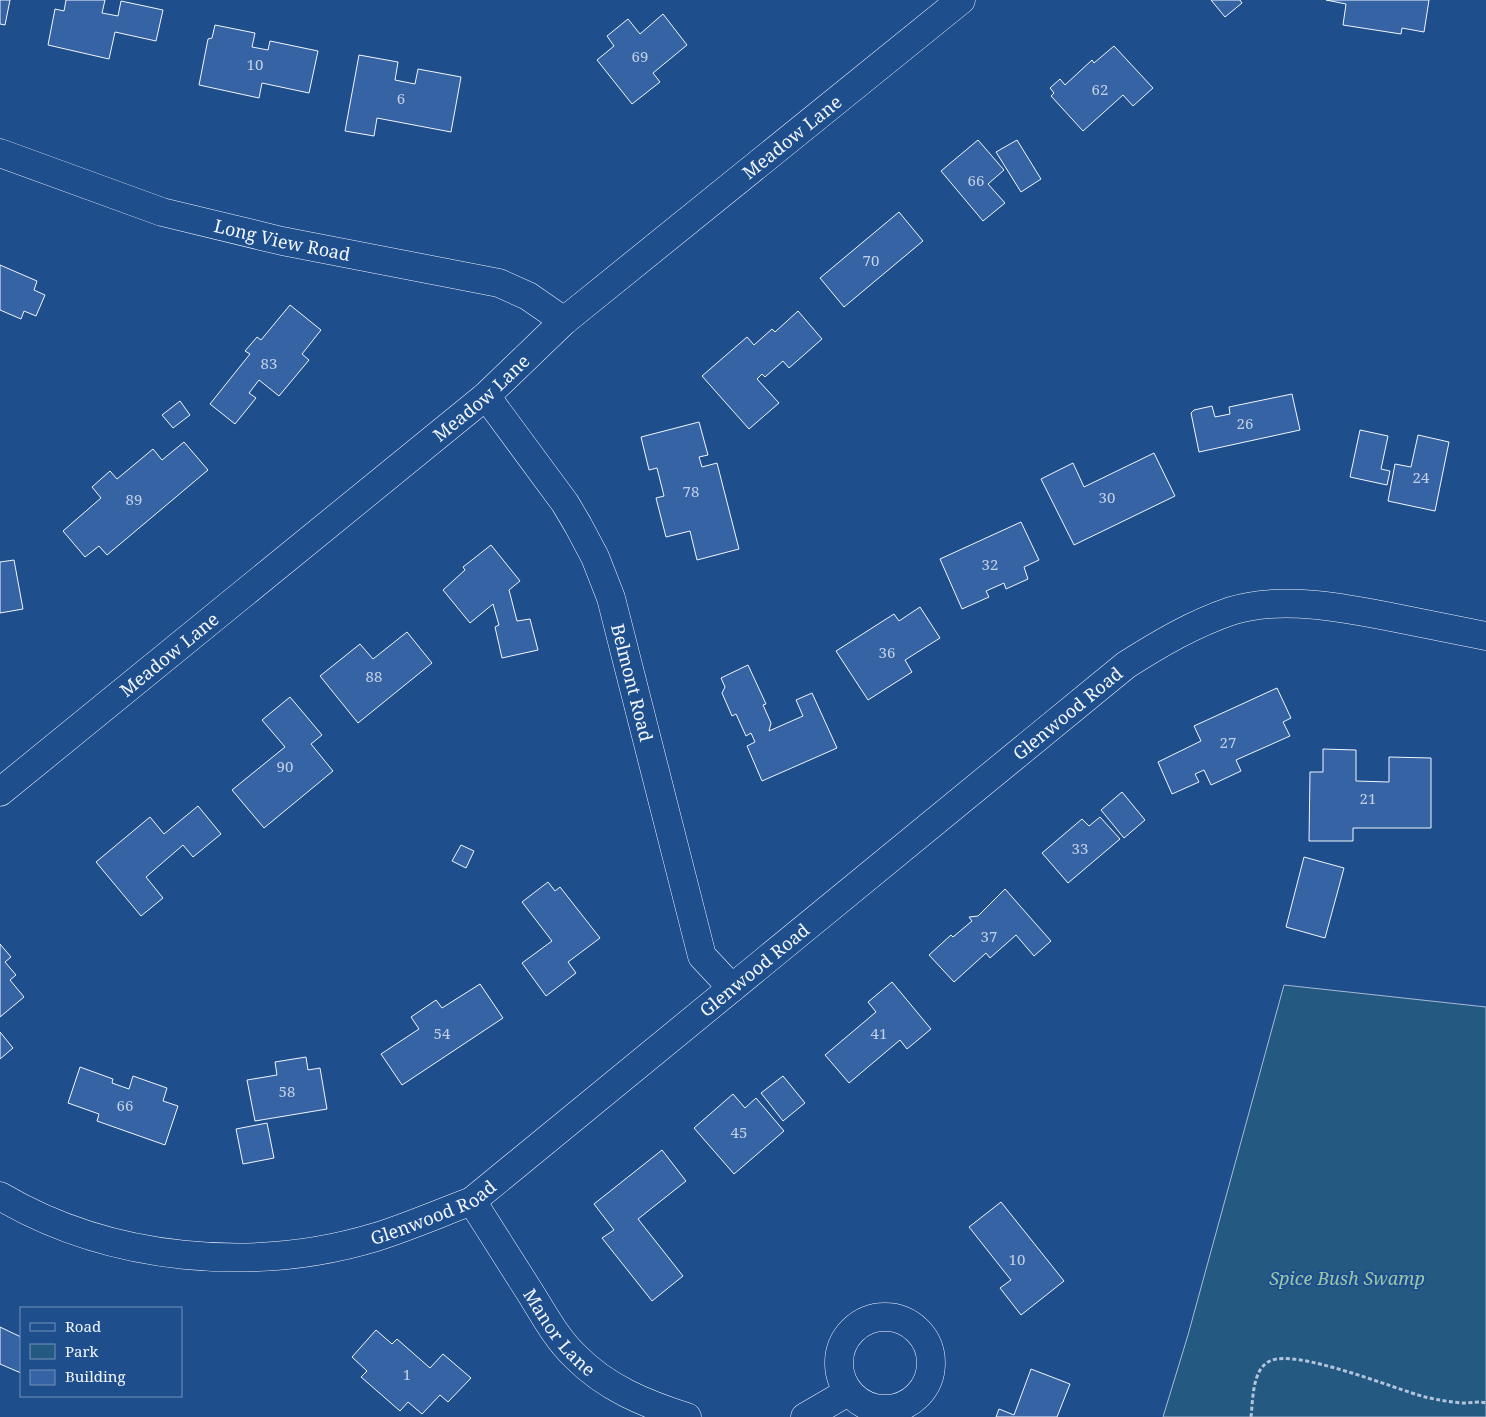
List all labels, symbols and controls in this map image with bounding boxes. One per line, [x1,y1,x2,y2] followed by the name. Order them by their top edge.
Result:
[632,46,648,66] house number: 69
[247,54,263,74] house number: 10
[1092,79,1108,99] house number: 62
[397,88,405,108] house number: 6
[737,89,846,184] street label: Meadow Lane
[968,170,984,190] house number: 66
[212,213,353,266] street label: Long View Road
[863,250,879,270] house number: 70
[428,349,534,447] street label: Meadow Lane
[261,353,277,373] house number: 83
[1237,413,1253,433] house number: 26
[1413,467,1430,487] house number: 24
[683,481,699,501] house number: 78
[1099,487,1115,507] house number: 30
[126,489,142,509] house number: 89
[982,554,998,574] house number: 32
[115,607,223,702] street label: Meadow Lane
[606,621,659,744] street label: Belmont Road
[879,642,895,662] house number: 36
[1007,661,1127,765] street label: Glenwood Road
[366,666,382,686] house number: 88
[1220,732,1236,752] house number: 27
[277,756,293,776] house number: 90
[1360,788,1376,808] house number: 21
[1072,838,1088,858] house number: 33
[694,918,814,1022] street label: Glenwood Road
[981,926,997,946] house number: 37
[434,1023,451,1043] house number: 54
[871,1023,887,1043] house number: 41
[279,1081,295,1101] house number: 58
[117,1095,133,1115] house number: 66
[731,1122,747,1142] house number: 45
[367,1174,501,1250] street label: Glenwood Road
[1009,1249,1025,1269] house number: 10
[1269,1266,1425,1290] park label: Spice Bush Swamp
[518,1284,600,1381] street label: Manor Lane
[20,1307,182,1397] legend
[65,1316,101,1336] text: Road
[65,1341,99,1361] text: Park
[403,1364,411,1384] house number: 1
[65,1366,126,1386] text: Building

